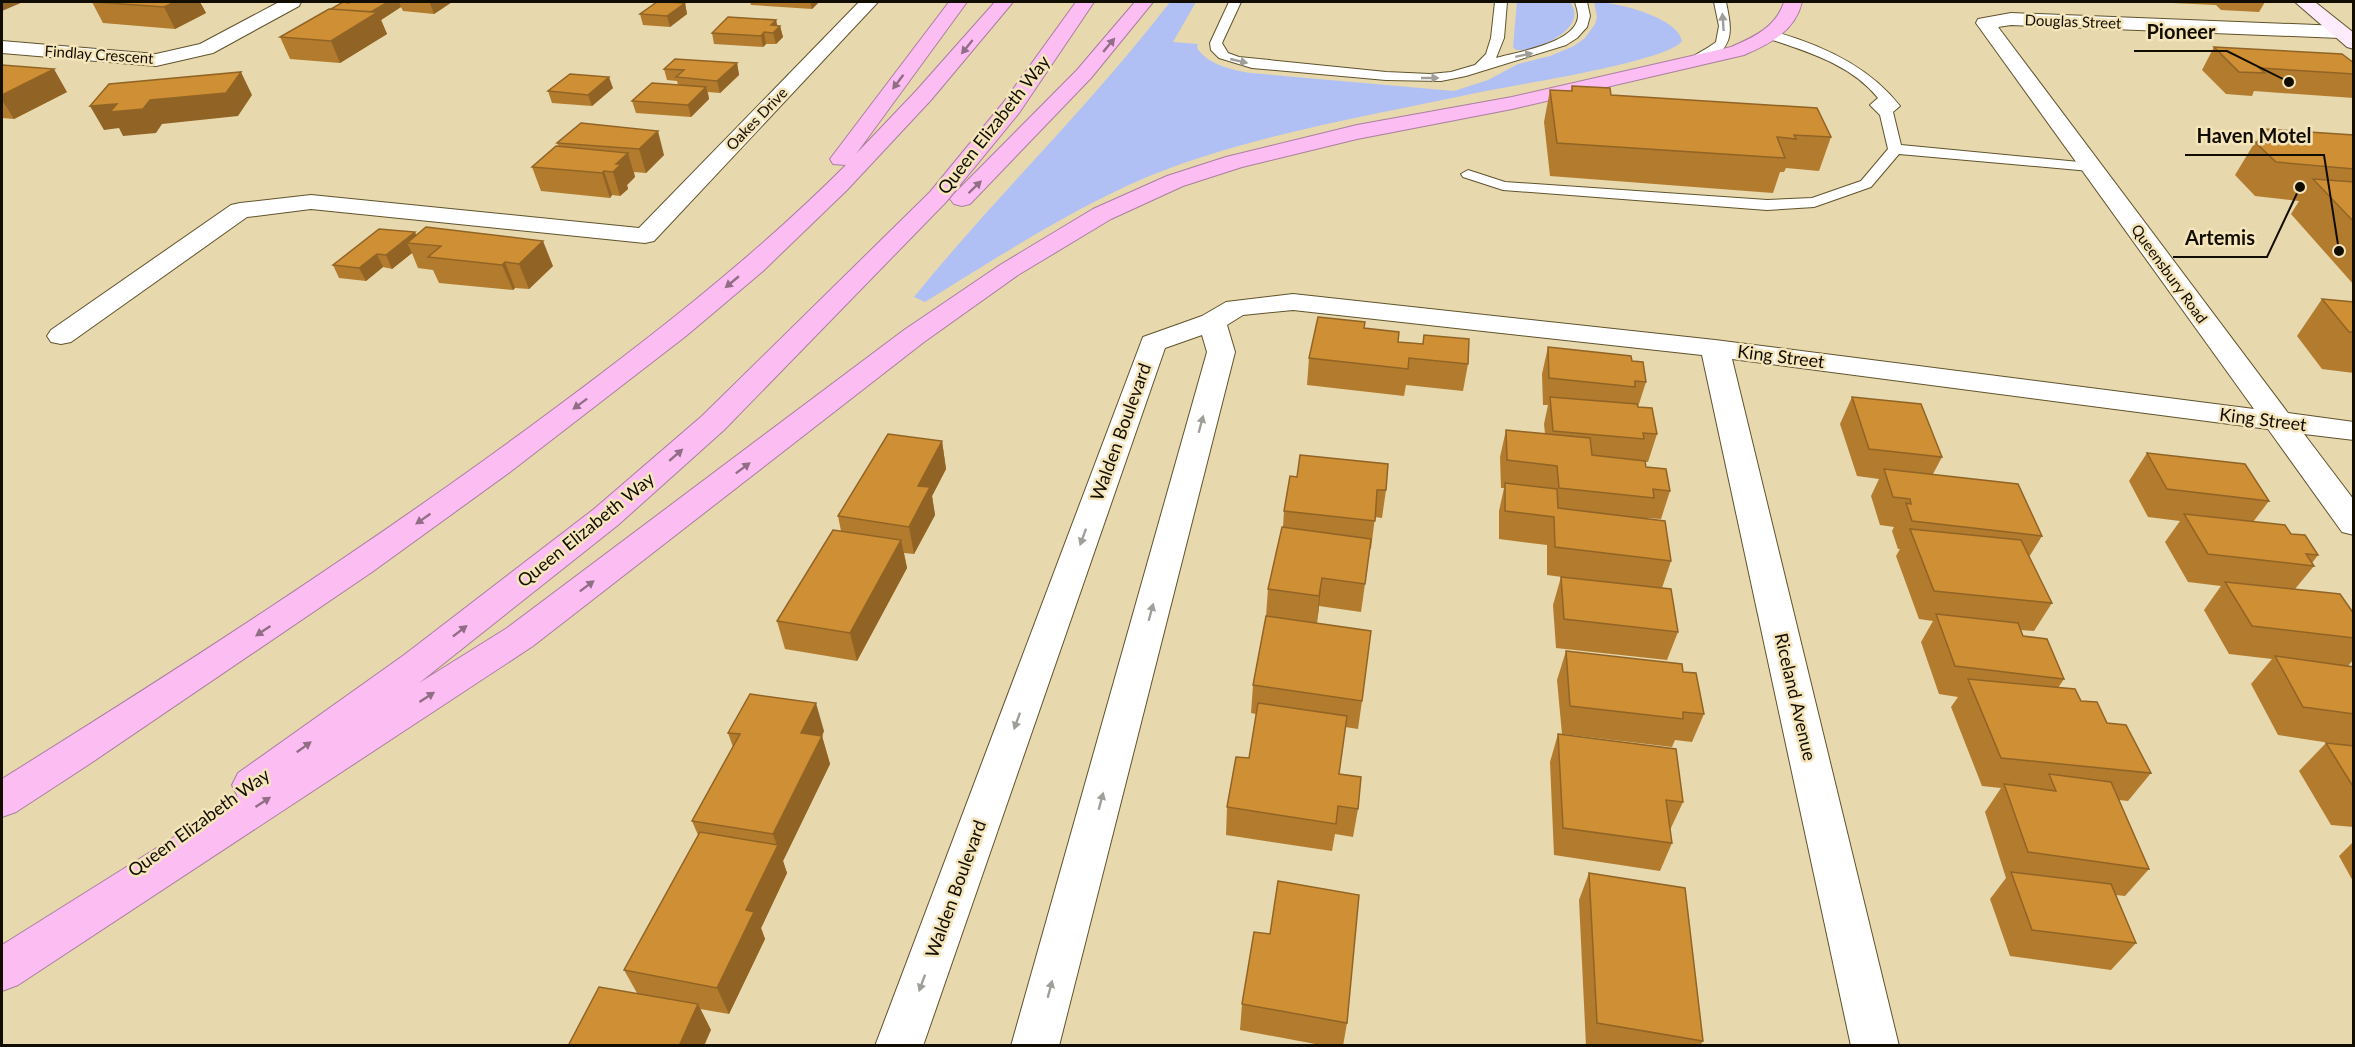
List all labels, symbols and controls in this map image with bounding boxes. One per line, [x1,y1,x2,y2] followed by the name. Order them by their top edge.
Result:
[2024,10,2122,32] street label: Douglas Street
[1719,13,1728,32] one-way arrow
[2134,13,2227,51] callout: Pioneer
[2146,19,2216,43] text: Pioneer
[1102,37,1115,53] one-way arrow
[961,39,974,54] one-way arrow
[44,41,155,67] street label: Findlay Crescent
[1515,49,1534,59] one-way arrow
[932,50,1055,198] street label: Queen Elizabeth Way
[1230,57,1249,66] one-way arrow
[1421,73,1440,82] one-way arrow
[893,75,905,90] one-way arrow
[722,83,791,154] street label: Oakes Drive
[2185,117,2324,155] callout: Haven Motel
[2196,123,2312,147] text: Haven Motel
[968,180,983,194] one-way arrow
[2173,219,2267,257] callout: Artemis
[2128,221,2212,326] street label: Queensbury Road
[2184,225,2255,249] text: Artemis
[725,275,740,288] one-way arrow
[1736,340,1827,372] street label: King Street
[1085,360,1155,503] street label: Walden Boulevard
[572,397,588,410] one-way arrow
[2218,403,2309,435] street label: King Street
[1197,415,1207,433] one-way arrow
[669,448,684,462] one-way arrow
[734,462,750,474] one-way arrow
[512,467,659,591] street label: Queen Elizabeth Way
[415,513,431,525] one-way arrow
[1078,528,1088,546] one-way arrow
[579,580,595,592] one-way arrow
[1147,603,1156,621] one-way arrow
[452,624,468,637] one-way arrow
[255,625,271,636] one-way arrow
[1771,631,1821,763] street label: Riceland Avenue
[419,691,435,702] one-way arrow
[1011,712,1021,730] one-way arrow
[295,741,311,753] one-way arrow
[123,763,274,881] street label: Queen Elizabeth Way
[1096,791,1106,810] one-way arrow
[255,797,271,808] one-way arrow
[920,817,990,960] street label: Walden Boulevard
[916,974,926,992] one-way arrow
[1046,980,1055,998] one-way arrow

